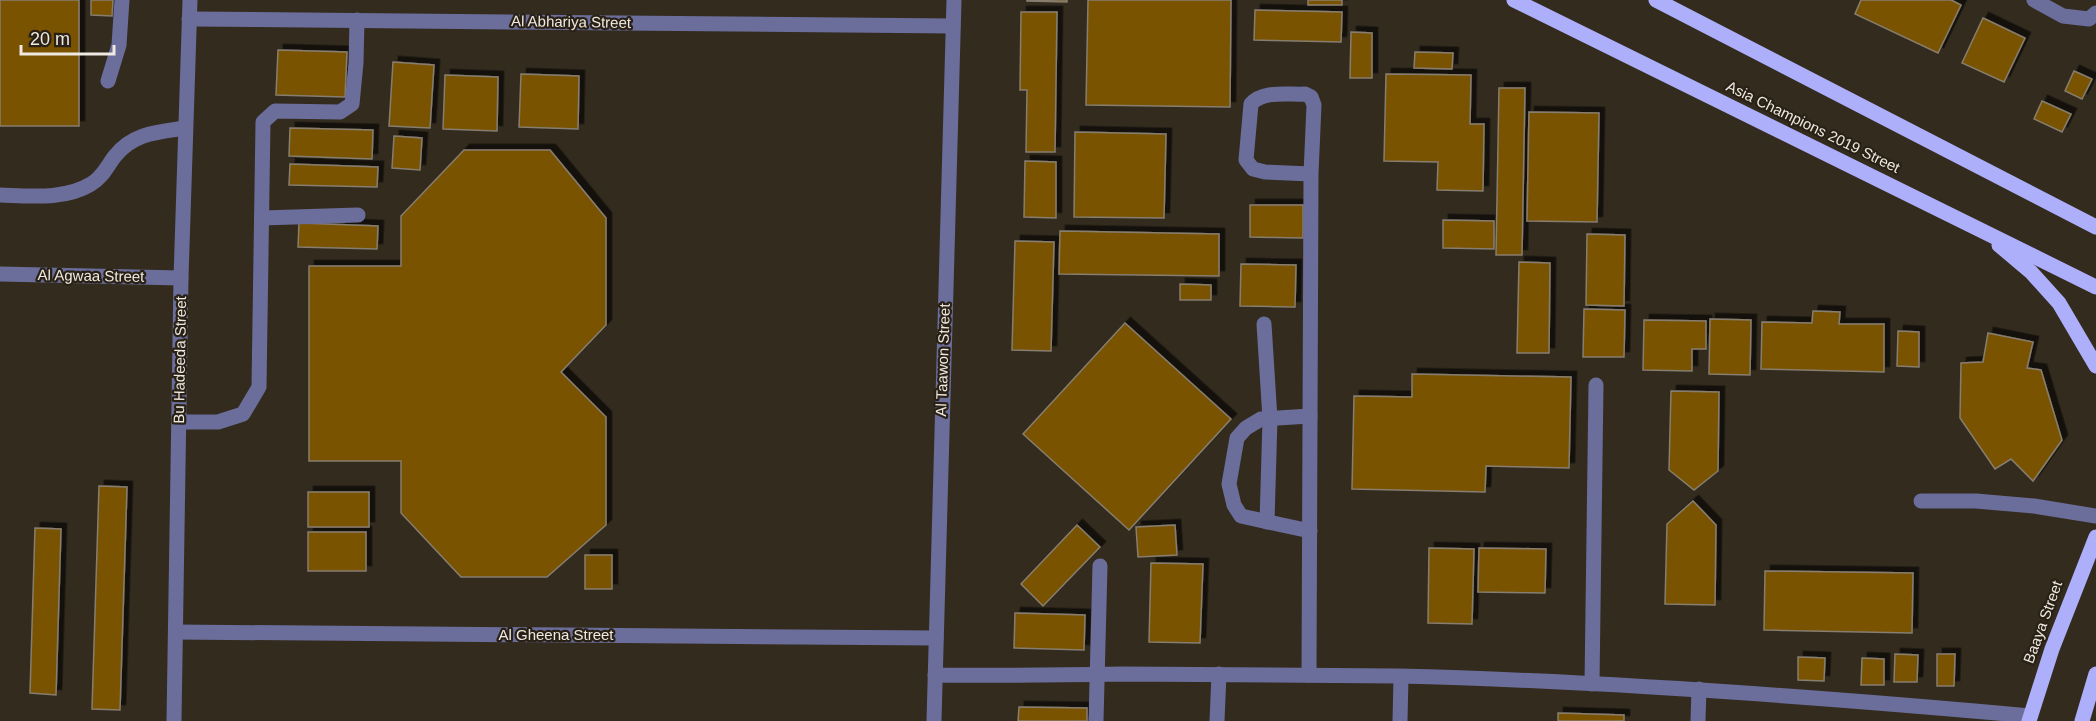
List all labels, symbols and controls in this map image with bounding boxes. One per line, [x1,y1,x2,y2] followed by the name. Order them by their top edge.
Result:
[511,12,632,31] street label: Al Abhariya Street
[21,18,114,56] scale bar
[30,29,70,49] text: 20 m
[1724,77,1903,176] street label: Asia Champions 2019 Street
[38,266,145,285] street label: Al Agwaa Street
[170,295,189,424] street label: Bu Hadeeda Street
[932,302,953,417] street label: Al Taawon Street
[2020,577,2066,665] street label: Baaya Street
[498,626,614,643] street label: Al Gheena Street

